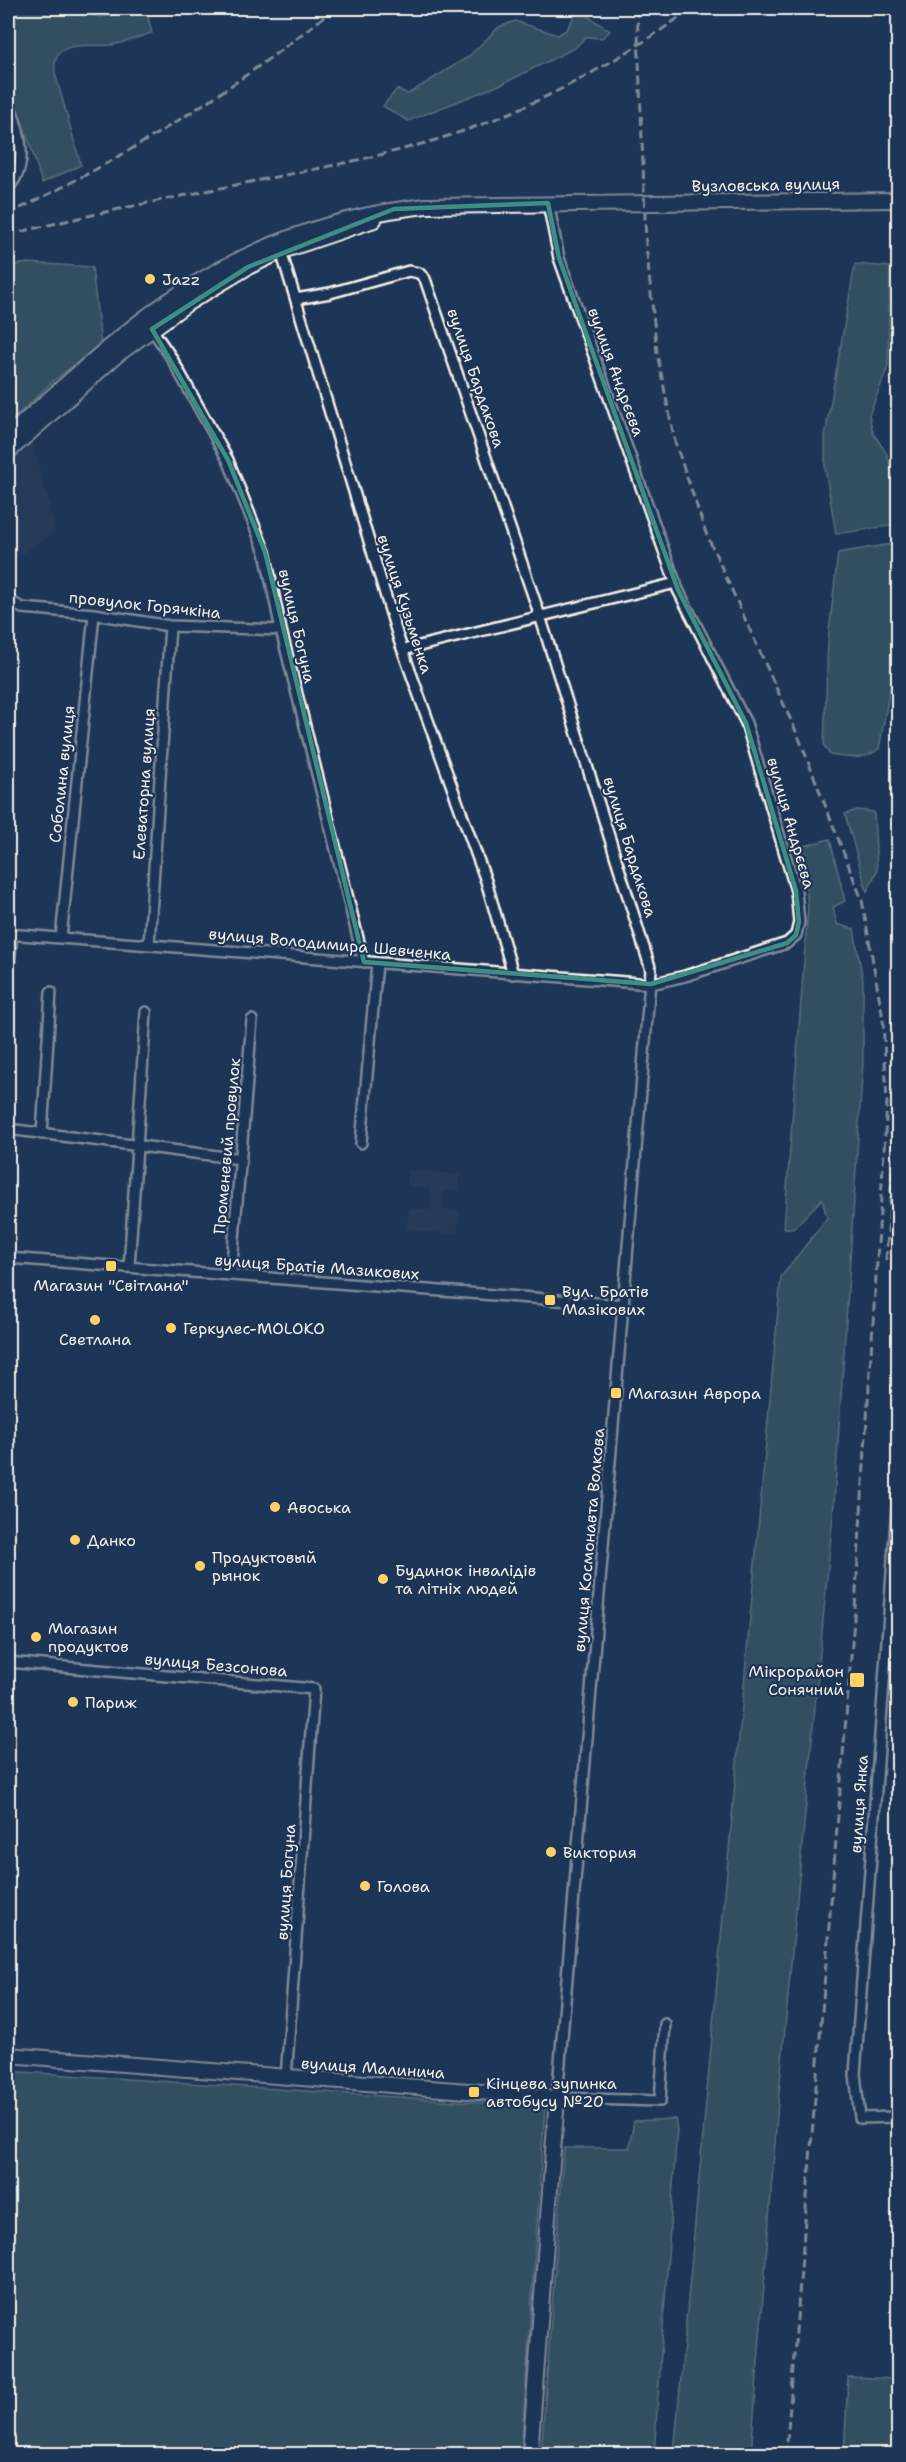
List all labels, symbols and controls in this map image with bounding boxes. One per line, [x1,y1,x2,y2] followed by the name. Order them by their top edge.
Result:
[692,173,840,197] street label: Вузловська вулиця
[162,269,200,290] place label: Jazz
[143,272,157,286] marker: Jazz
[442,305,510,451] street label: вулиця Бардакова
[583,305,649,439] street label: вулиця Андрєєва
[373,532,437,676] street label: вулиця Кузьменка
[274,567,320,685] street label: вулиця Богуна
[68,587,222,623] street label: провулок Горячкіна
[44,704,80,844] street label: Соболина вулиця
[128,707,160,861] street label: Елеваторна вулиця
[762,755,820,891] street label: вулиця Андрєєва
[599,774,661,920] street label: вулиця Бардакова
[208,923,452,965] street label: вулиця Володимира Шевченка
[209,1057,245,1235] street label: Променевий провулок
[214,1249,420,1285] street label: вулиця Братів Мазикових
[104,1259,118,1273] marker: Магазин "Світлана"
[33,1275,189,1296] place label: Магазин "Світлана"
[562,1281,649,1320] place label: Вул. Братів Мазікових
[543,1293,557,1307] marker: Вул. Братів Мазікових
[88,1313,102,1327] marker: Светлана
[183,1318,325,1339] place label: Геркулес-MOLOKO
[164,1321,178,1335] marker: Геркулес-MOLOKO
[59,1329,131,1350] place label: Светлана
[628,1383,761,1404] place label: Магазин Аврора
[609,1386,623,1400] marker: Магазин Аврора
[569,1427,609,1653] street label: вулиця Космонавта Волкова
[287,1497,351,1518] place label: Авоська
[268,1500,282,1514] marker: Авоська
[87,1530,136,1551] place label: Данко
[68,1533,82,1547] marker: Данко
[212,1547,316,1586] place label: Продуктовый рынок
[193,1559,207,1573] marker: Продуктовый рынок
[395,1560,536,1599] place label: Будинок інвалідів та літніх людей
[376,1572,390,1586] marker: Будинок інвалідів та літніх людей
[48,1618,129,1657] place label: Магазин продуктов
[29,1630,43,1644] marker: Магазин продуктов
[144,1648,288,1682] street label: вулиця Безсонова
[749,1661,844,1700] place label: Мікрорайон Сонячний
[848,1671,866,1689] marker: Мікрорайон Сонячний
[85,1692,137,1713] place label: Париж
[66,1695,80,1709] marker: Париж
[845,1754,873,1854] street label: вулиця Янка
[271,1823,301,1941] street label: вулиця Богуна
[563,1842,637,1863] place label: Виктория
[544,1845,558,1859] marker: Виктория
[377,1876,430,1897] place label: Голова
[358,1879,372,1893] marker: Голова
[300,2053,446,2083] street label: вулиця Малинича
[486,2073,617,2112] place label: Кінцева зупинка автобусу №20
[467,2085,481,2099] marker: Кінцева зупинка автобусу №20

